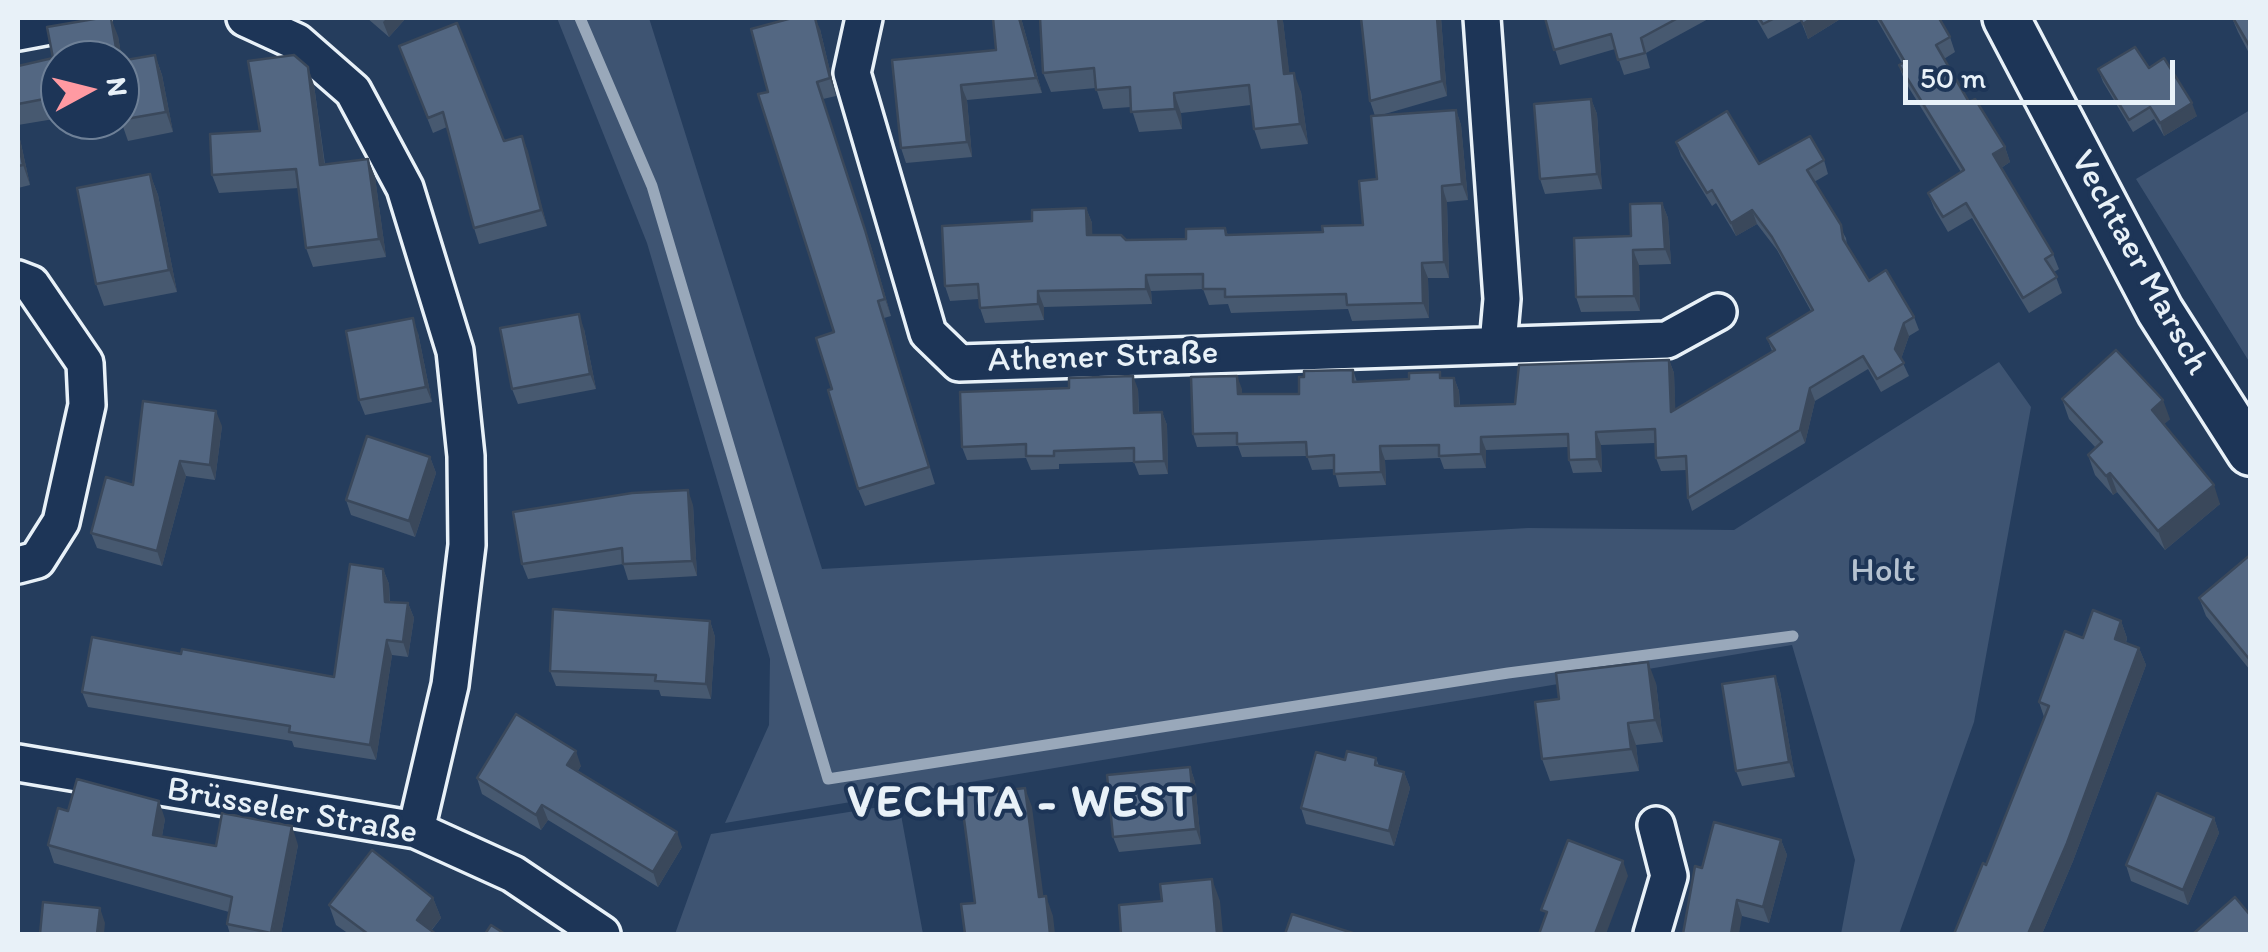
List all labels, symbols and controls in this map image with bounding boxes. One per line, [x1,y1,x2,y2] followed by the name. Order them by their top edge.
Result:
[40,40,140,140] north arrow
[1908,40,2180,102] scale bar
[1920,59,1986,96] text: 50 m
[100,75,136,98] text: N
[2060,144,2218,382] street label: Vechtaer Marsch
[987,333,1219,383] street label: Athener Straße
[1850,551,1916,593] park label: Holt
[163,769,421,855] street label: Brüsseler Straße
[846,778,1196,832] district label: VECHTA - WEST

